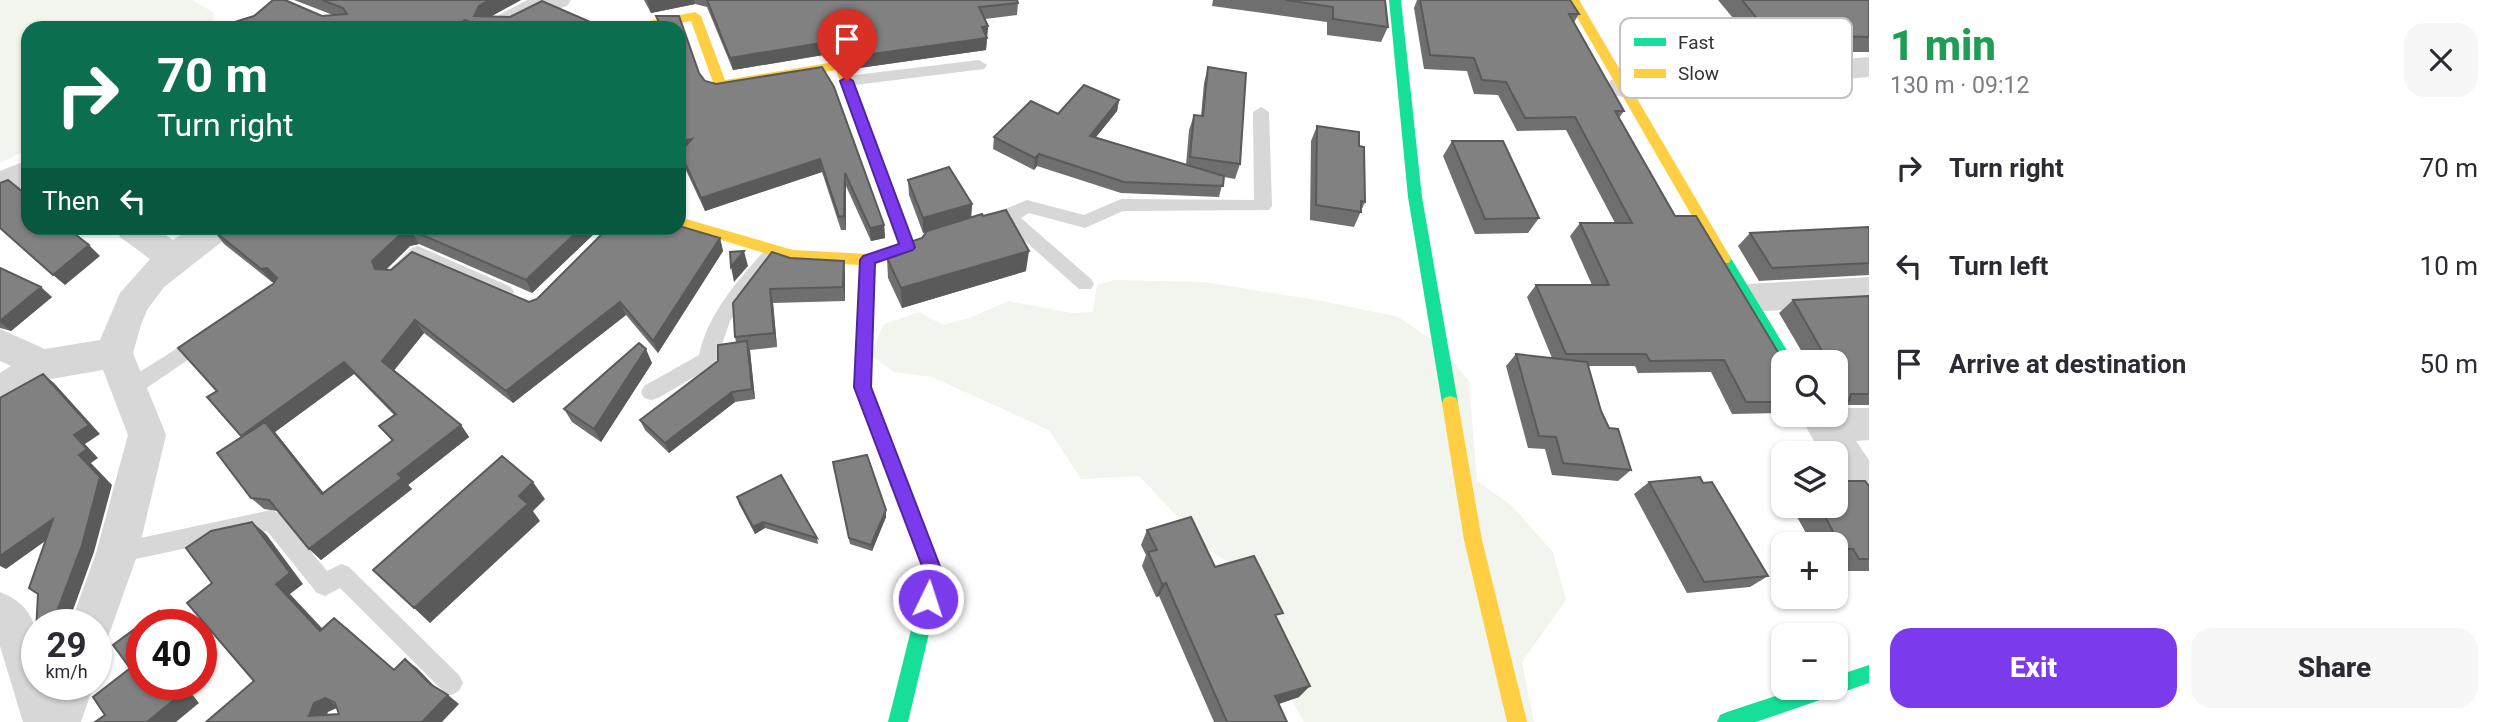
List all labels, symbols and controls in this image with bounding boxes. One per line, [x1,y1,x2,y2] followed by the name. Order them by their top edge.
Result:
[817,9,877,81] pin
[1620,18,1852,98] legend
[828,20,866,58] icon: arrive
[1890,21,1996,70] text: 1 min
[2404,23,2478,97] button: close
[1678,31,1715,54] text: Fast
[157,47,268,104] text: 70 m
[42,49,133,140] icon: right
[1678,62,1719,85] text: Slow
[1890,72,2029,99] text: 130 m · 09:12
[157,106,293,144] text: Turn right
[1890,149,1928,187] icon: right
[1949,153,2064,183] text: Turn right
[2420,153,2478,183] text: 70 m
[114,182,152,220] icon: left
[42,186,100,216] text: Then
[1890,247,1928,285] icon: left
[1949,251,2048,281] text: Turn left
[2420,251,2478,281] text: 10 m
[1890,345,1928,383] icon: arrive
[1949,349,2186,379] text: Arrive at destination
[2420,349,2478,379] text: 50 m
[1771,350,1848,700] map controls
[1771,350,1848,427] button: search
[1771,441,1848,518] button: layers
[1771,532,1848,609] button: +
[891,562,965,636] position arrow
[126,609,217,700] speed limit sign: 40
[1771,623,1848,700] button: −
[46,625,87,666] text: 29
[1890,628,2177,708] button: Exit
[2191,628,2478,708] button: Share
[45,661,88,682] text: km/h

